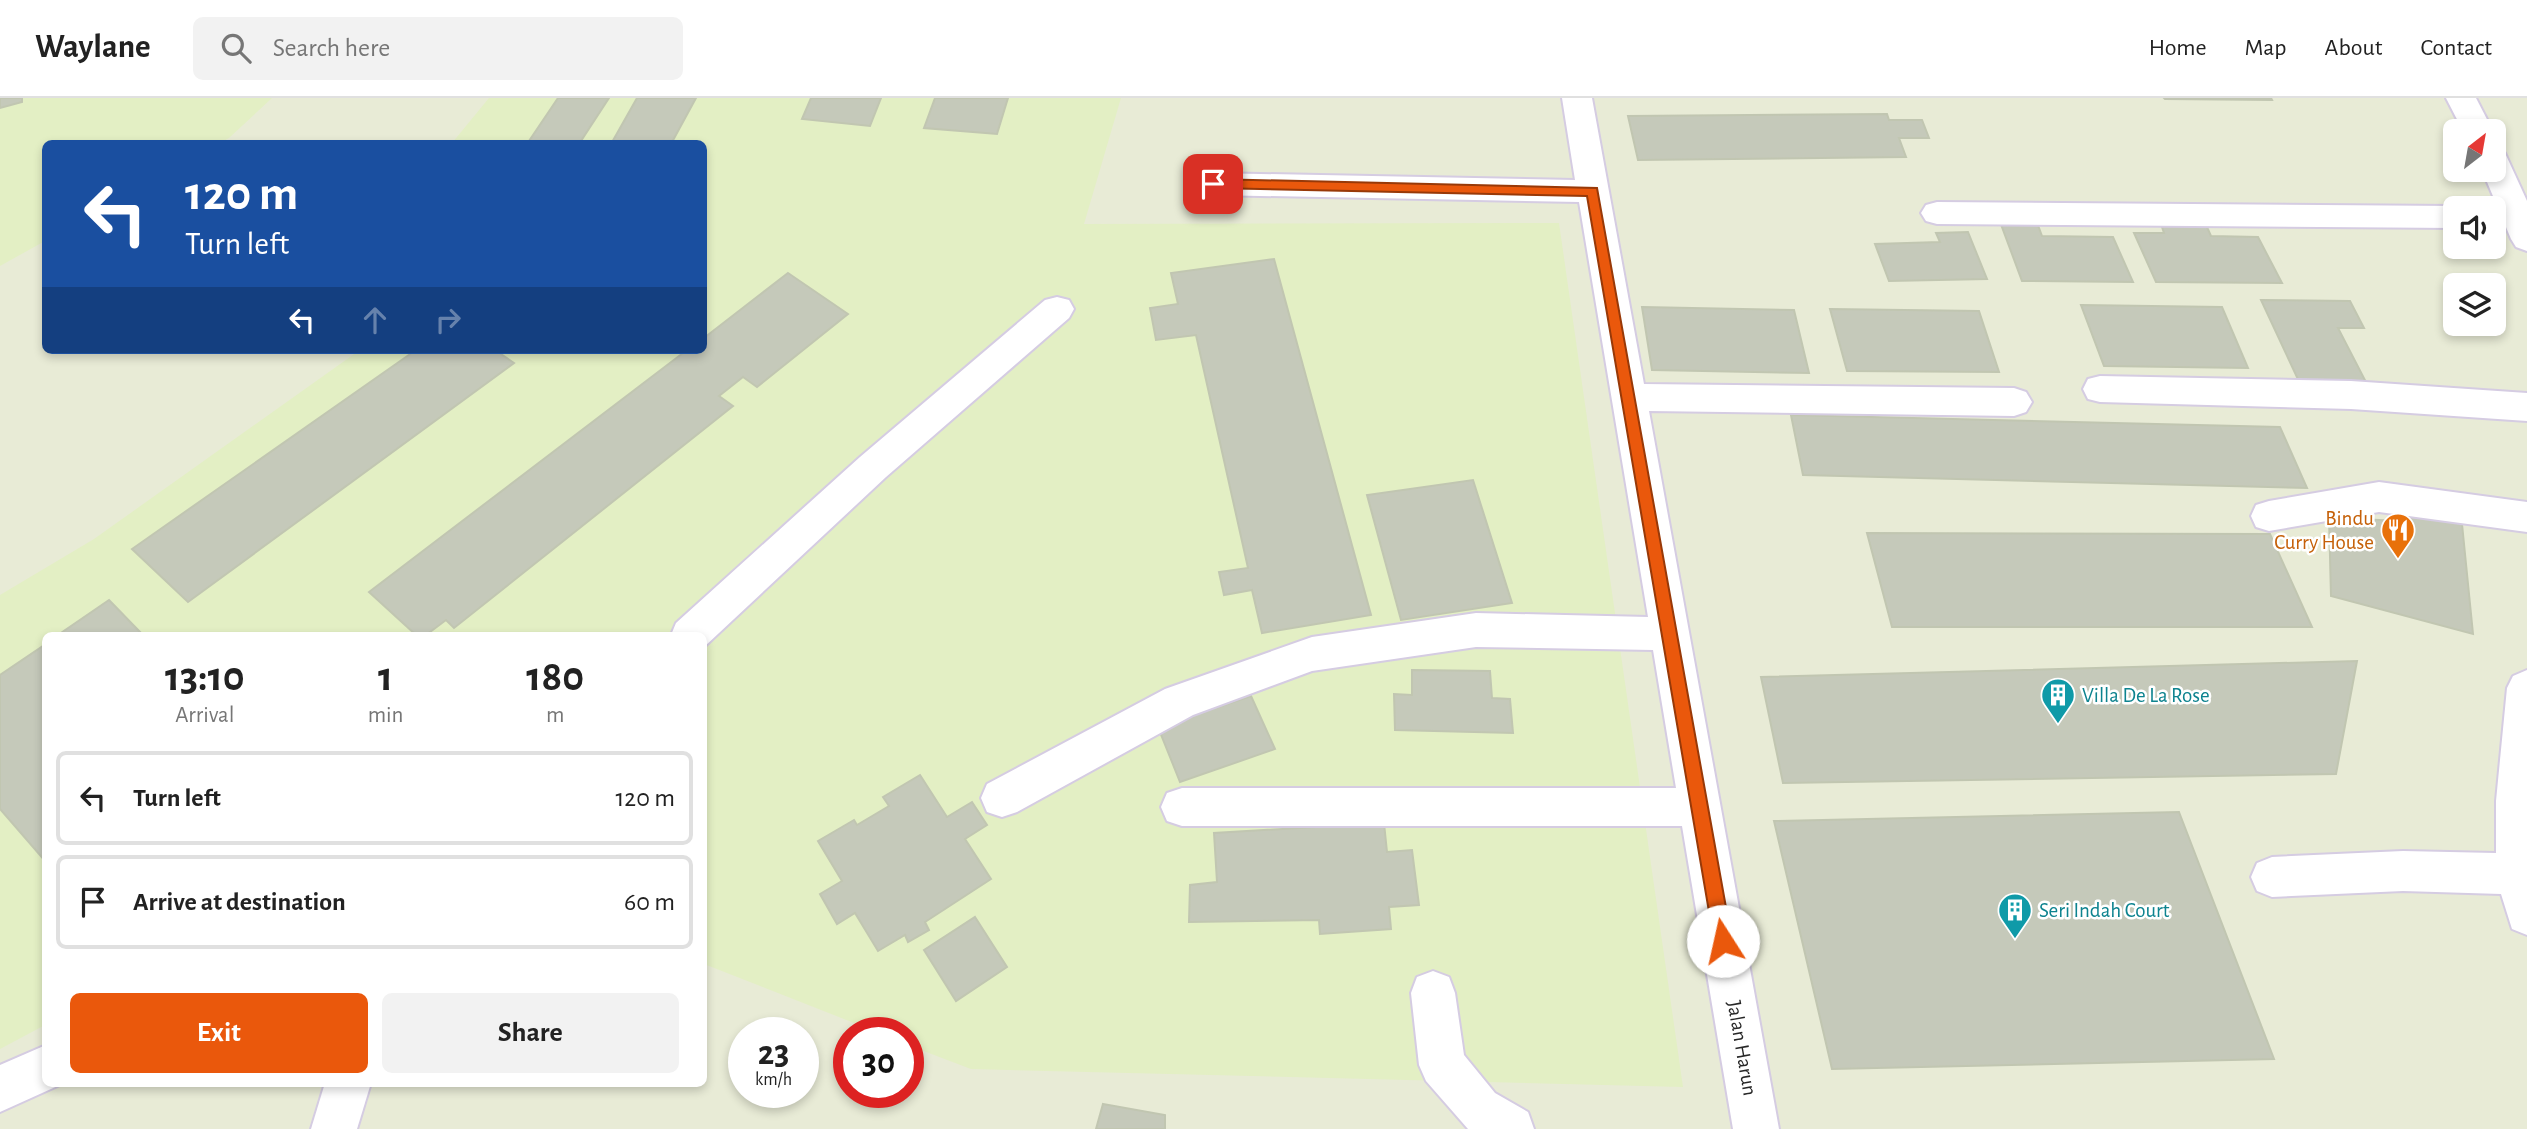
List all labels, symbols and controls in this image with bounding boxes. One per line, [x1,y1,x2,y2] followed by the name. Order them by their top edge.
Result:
[193,17,683,80] search box
[217,29,255,67] icon: search
[35,31,151,64] text: Waylane
[273,35,390,61] text: Search here
[2149,36,2207,60] text: Home
[2245,36,2287,60] text: Map
[2325,36,2382,60] text: About
[2420,36,2492,60] text: Contact
[2443,119,2506,182] north arrow
[2443,119,2506,336] map controls
[1183,154,1243,214] pin
[1194,165,1232,203] icon: arrive
[70,168,161,259] icon: left
[185,170,298,219] text: 120 m
[2443,196,2506,259] button: sound
[185,228,289,260] text: Turn left
[2443,273,2506,336] button: layers
[283,301,321,339] icon: left
[356,301,394,339] icon: ahead
[429,301,467,339] icon: right
[2274,508,2374,553] place label: Bindu Curry House
[2379,511,2417,560] restaurant icon: Bindu Curry House
[165,656,245,698] text: 13:10
[378,656,393,698] text: 1
[526,656,584,698] text: 180
[2039,676,2077,725] building icon: Villa De La Rose
[2082,685,2210,706] place label: Villa De La Rose
[175,704,234,727] text: Arrival
[368,704,403,727] text: min
[546,704,564,727] text: m
[74,779,112,817] icon: left
[133,785,221,811] text: Turn left
[615,785,675,811] text: 120 m
[74,883,112,921] icon: arrive
[133,889,346,915] text: Arrive at destination
[624,889,675,915] text: 60 m
[1996,891,2034,940] building icon: Seri Indah Court
[2039,900,2170,921] place label: Seri Indah Court
[1686,904,1760,978] position arrow
[70,993,368,1073] button: Exit
[382,993,679,1073] button: Share
[1723,999,1761,1097] street label: Jalan Harun
[833,1017,924,1108] speed limit sign: 30
[758,1036,789,1071] text: 23
[755,1071,792,1089] text: km/h

